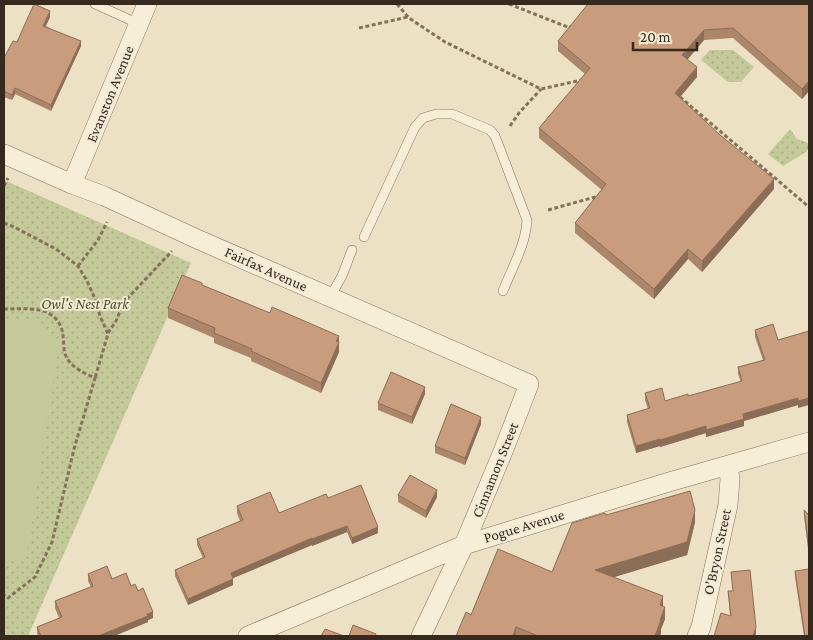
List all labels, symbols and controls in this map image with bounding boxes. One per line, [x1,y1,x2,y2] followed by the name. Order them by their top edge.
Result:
[633,20,697,52] scale bar
[640,29,671,45] text: 20 m
[83,43,137,145] street label: Evanston Avenue
[222,244,310,295] street label: Fairfax Avenue
[41,296,130,312] park label: Owl's Nest Park
[469,419,522,520] street label: Cinnamon Street
[482,506,567,547] street label: Pogue Avenue
[700,507,735,597] street label: O’Bryon Street

